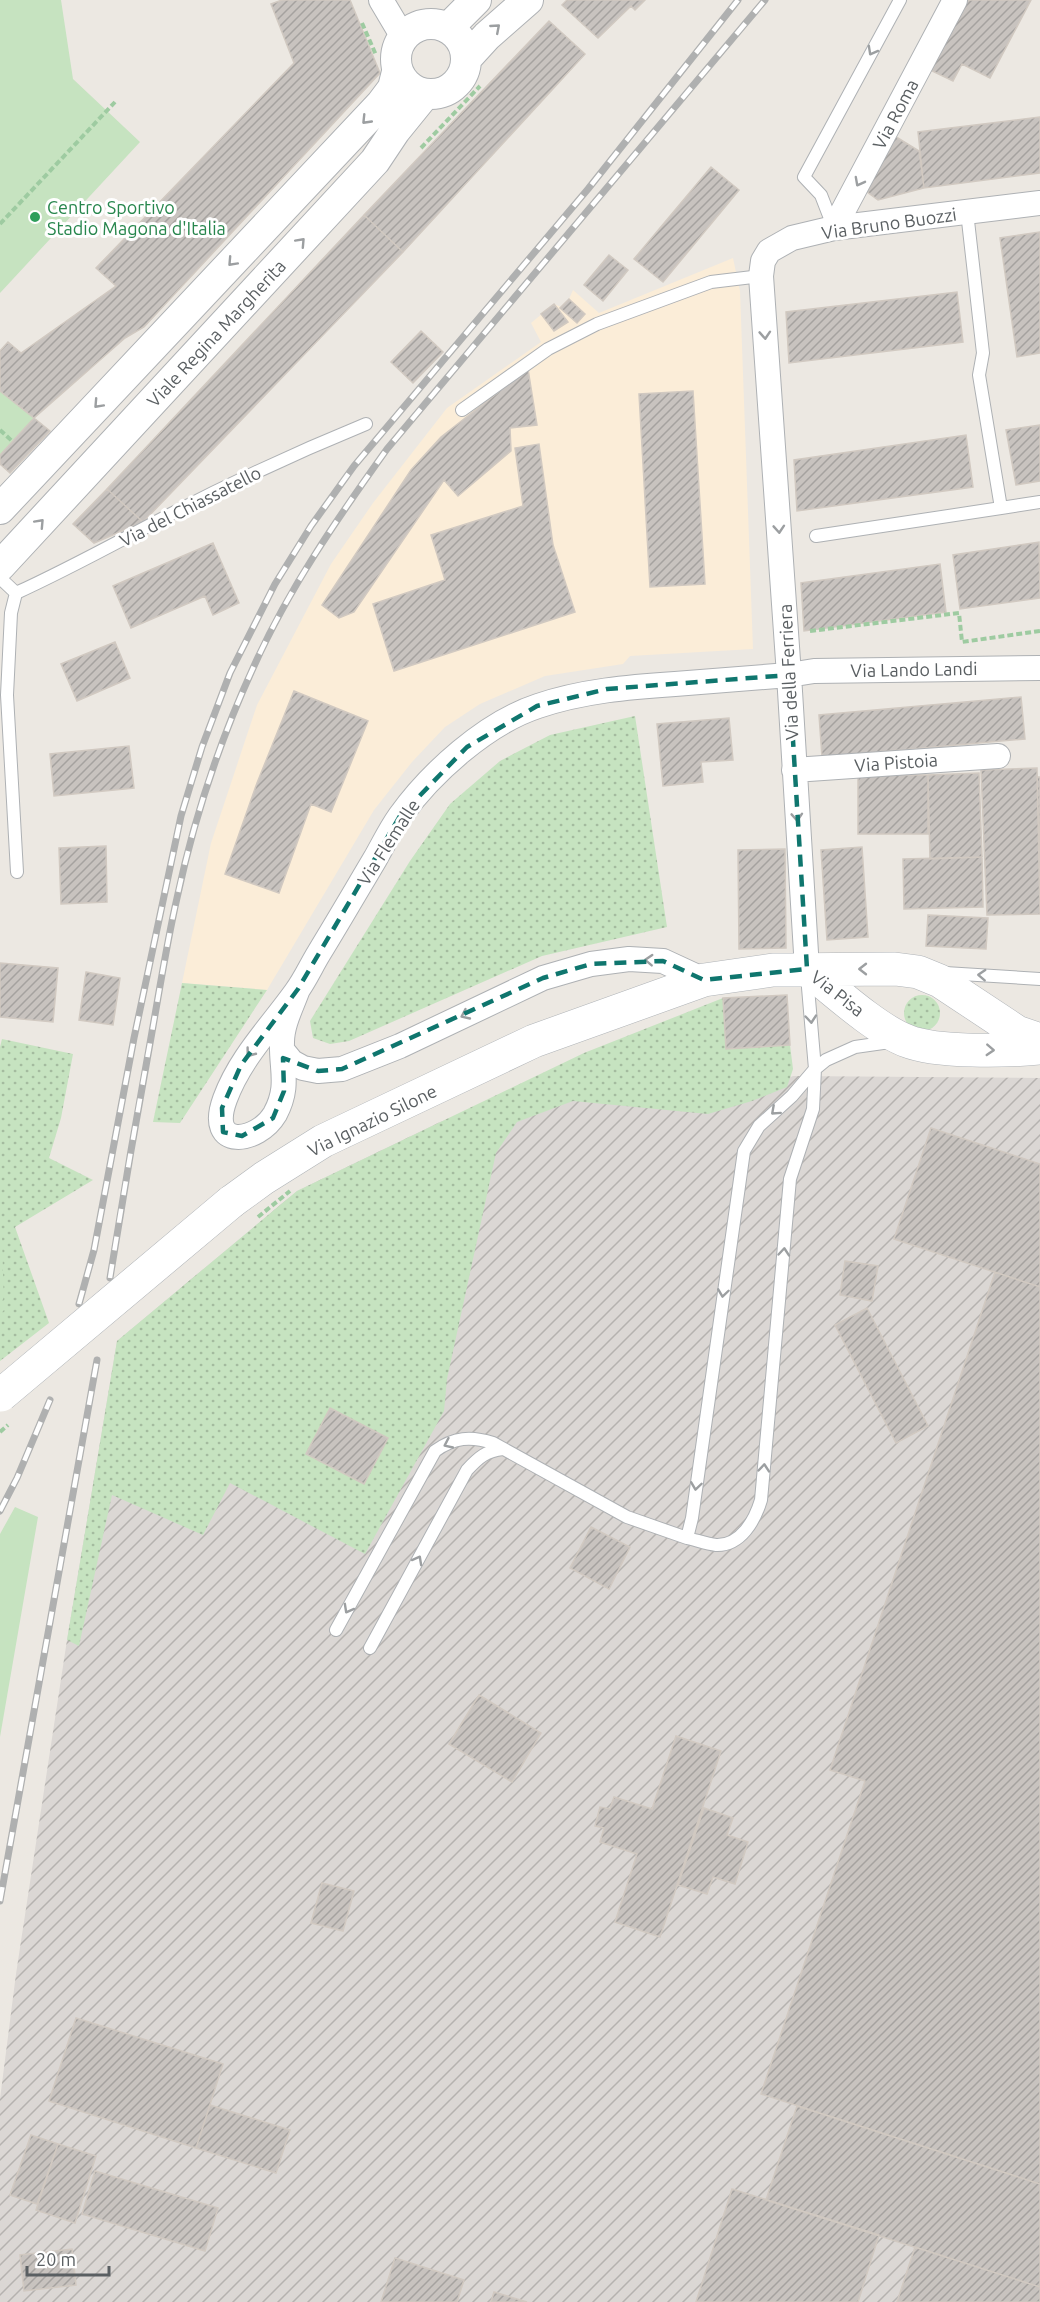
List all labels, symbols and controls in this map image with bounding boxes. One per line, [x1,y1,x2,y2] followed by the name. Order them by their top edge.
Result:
[489,24,500,35] one-way arrow
[868,45,879,56] one-way arrow
[868,76,922,152] street label: Via Roma
[362,113,373,123] one-way arrow
[855,175,866,186] one-way arrow
[47,197,226,238] place label: Centro Sportivo Stadio Magona d'Italia
[820,204,958,242] street label: Via Bruno Buozzi
[28,210,42,224] marker: Centro Sportivo Stadio Magona d'Italia
[294,238,305,248] one-way arrow
[143,255,289,411] street label: Viale Regina Margherita
[228,255,239,265] one-way arrow
[758,330,771,339] one-way arrow
[95,396,106,407] one-way arrow
[116,462,264,550] street label: Via del Chiassatello
[33,519,44,530] one-way arrow
[772,525,785,534] one-way arrow
[774,603,802,741] street label: Via della Ferriera
[850,658,978,680] street label: Via Lando Landi
[853,749,939,775] street label: Via Pistoia
[353,795,423,889] street label: Via Flemalle
[790,813,803,822] one-way arrow
[645,954,654,967] one-way arrow
[858,963,867,975] one-way arrow
[807,966,869,1020] street label: Via Pisa
[977,969,986,982] one-way arrow
[460,1007,471,1019] one-way arrow
[804,1014,817,1023] one-way arrow
[986,1043,995,1056] one-way arrow
[246,1046,257,1057] one-way arrow
[304,1080,440,1160] street label: Via Ignazio Silone
[771,1104,782,1115] one-way arrow
[777,1248,790,1257] one-way arrow
[717,1288,730,1298] one-way arrow
[444,1437,455,1449] one-way arrow
[757,1463,770,1472] one-way arrow
[691,1482,703,1491] one-way arrow
[411,1556,422,1566] one-way arrow
[344,1603,355,1613] one-way arrow
[27,2239,110,2277] scale bar
[36,2249,76,2269] text: 20 m

